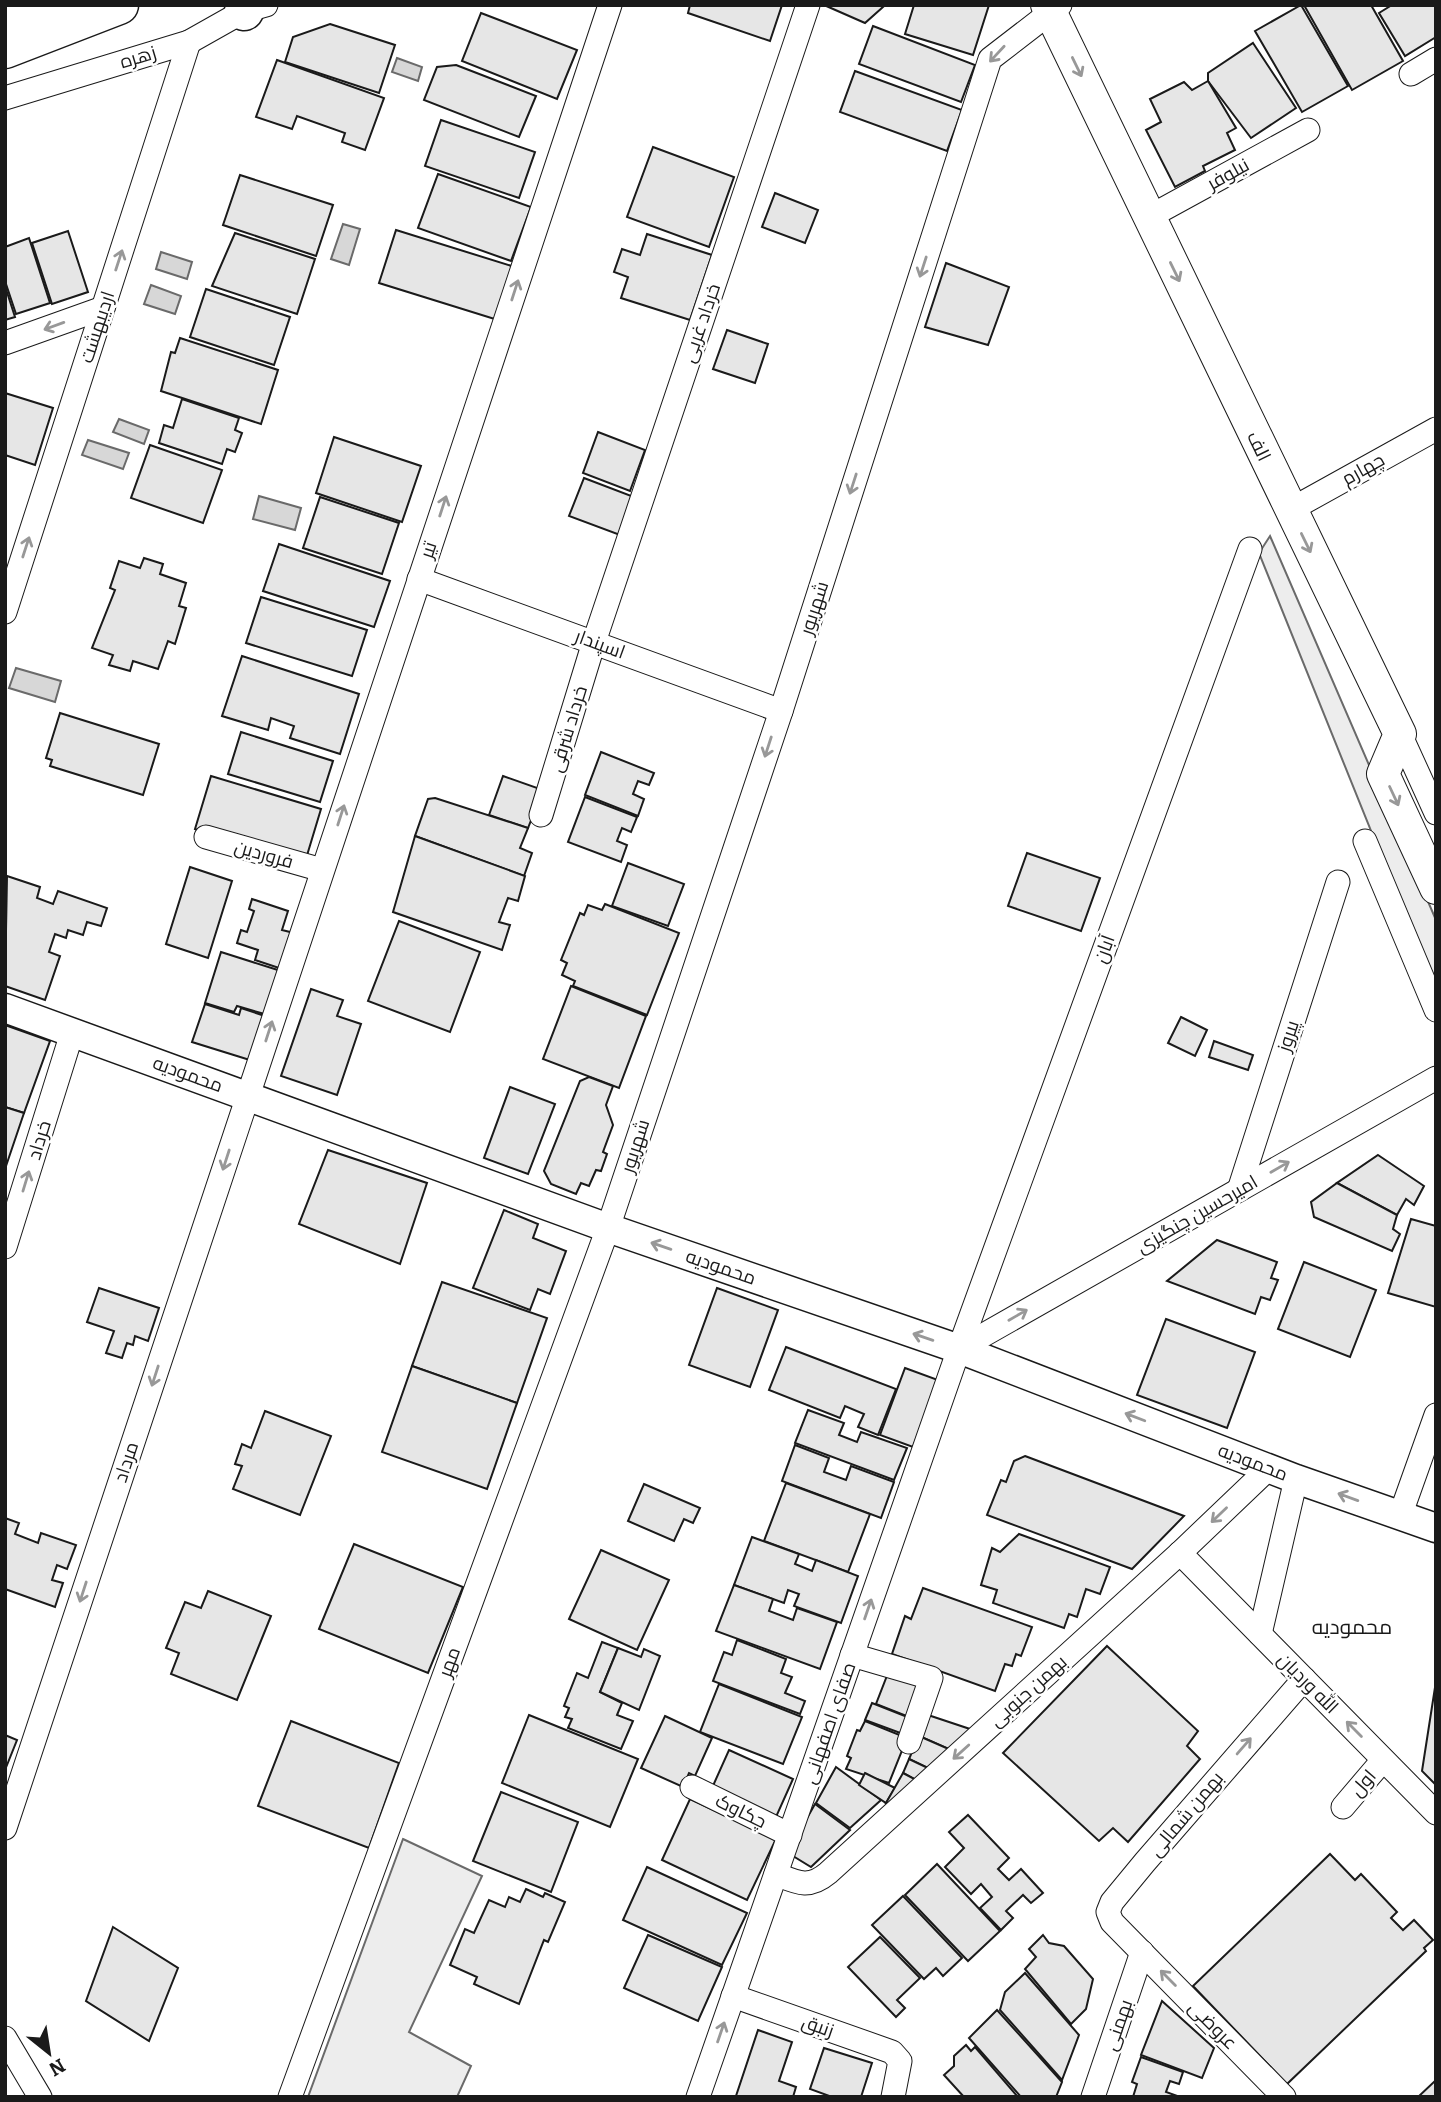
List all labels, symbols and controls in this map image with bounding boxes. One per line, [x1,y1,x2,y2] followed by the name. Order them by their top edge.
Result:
[117,41,159,73] street label: زهره
[989,44,1006,62] one-way arrow
[1070,56,1084,77] one-way arrow
[1202,153,1253,195] street label: نیلوفر
[113,250,126,272] one-way arrow
[916,256,928,278] one-way arrow
[1169,261,1183,282] one-way arrow
[509,279,522,301] one-way arrow
[677,280,725,366] street label: خرداد غربی
[75,288,119,366] street label: اردیبهشت
[44,321,66,333] one-way arrow
[1242,427,1276,465] street label: الف
[1337,448,1389,492] street label: چهارم
[846,473,859,495] one-way arrow
[437,495,450,517] one-way arrow
[1300,532,1313,553] one-way arrow
[21,536,33,558] one-way arrow
[414,539,441,562] street label: تیر
[794,578,833,639] street label: شهریور
[571,624,628,664] street label: اسپندار
[544,683,592,775] street label: خرداد شرقی
[761,736,774,758] one-way arrow
[1388,785,1401,807] one-way arrow
[336,804,348,826] one-way arrow
[232,835,296,873] street label: فروردین
[1088,932,1120,966] street label: آبان
[1272,1017,1305,1056] street label: پیروز
[264,1020,276,1042] one-way arrow
[150,1051,226,1097] street label: محمودیه
[615,1116,654,1177] street label: شهریور
[22,1118,56,1162] street label: خرداد
[219,1149,231,1171] one-way arrow
[1269,1160,1289,1174] one-way arrow
[1132,1170,1262,1259] street label: امیرحسین چنگیزی
[20,1171,33,1193] one-way arrow
[651,1239,673,1251] one-way arrow
[683,1244,759,1290] street label: محمودیه
[1008,1308,1028,1322] one-way arrow
[912,1330,934,1342] one-way arrow
[147,1365,160,1387] one-way arrow
[1125,1410,1147,1422] one-way arrow
[1215,1438,1291,1486] street label: محمودیه
[109,1439,143,1485] street label: مرداد
[1338,1490,1360,1502] one-way arrow
[1211,1507,1228,1524] one-way arrow
[76,1581,88,1603] one-way arrow
[863,1599,875,1621] one-way arrow
[1312,1614,1392,1640] district label: محمودیه
[433,1644,465,1681] street label: مهر
[1273,1647,1344,1718] street label: الله وردیان
[984,1650,1072,1732] street label: بهمن جنوبی
[797,1659,861,1787] street label: صفای اصفهانی
[1345,1721,1362,1738] one-way arrow
[1236,1737,1252,1755] one-way arrow
[953,1743,970,1760] one-way arrow
[1345,1765,1381,1801] street label: اول
[1144,1767,1228,1861] street label: بهمن شمالی
[711,1789,770,1834] street label: چکاوک
[1159,1970,1176,1987] one-way arrow
[1099,1996,1137,2054] street label: بهمنی
[1184,1996,1242,2054] street label: عروضی
[798,2010,837,2043] street label: زنبق
[14,2018,84,2088] north arrow
[716,2022,728,2044] one-way arrow
[45,2054,69,2081] text: N

